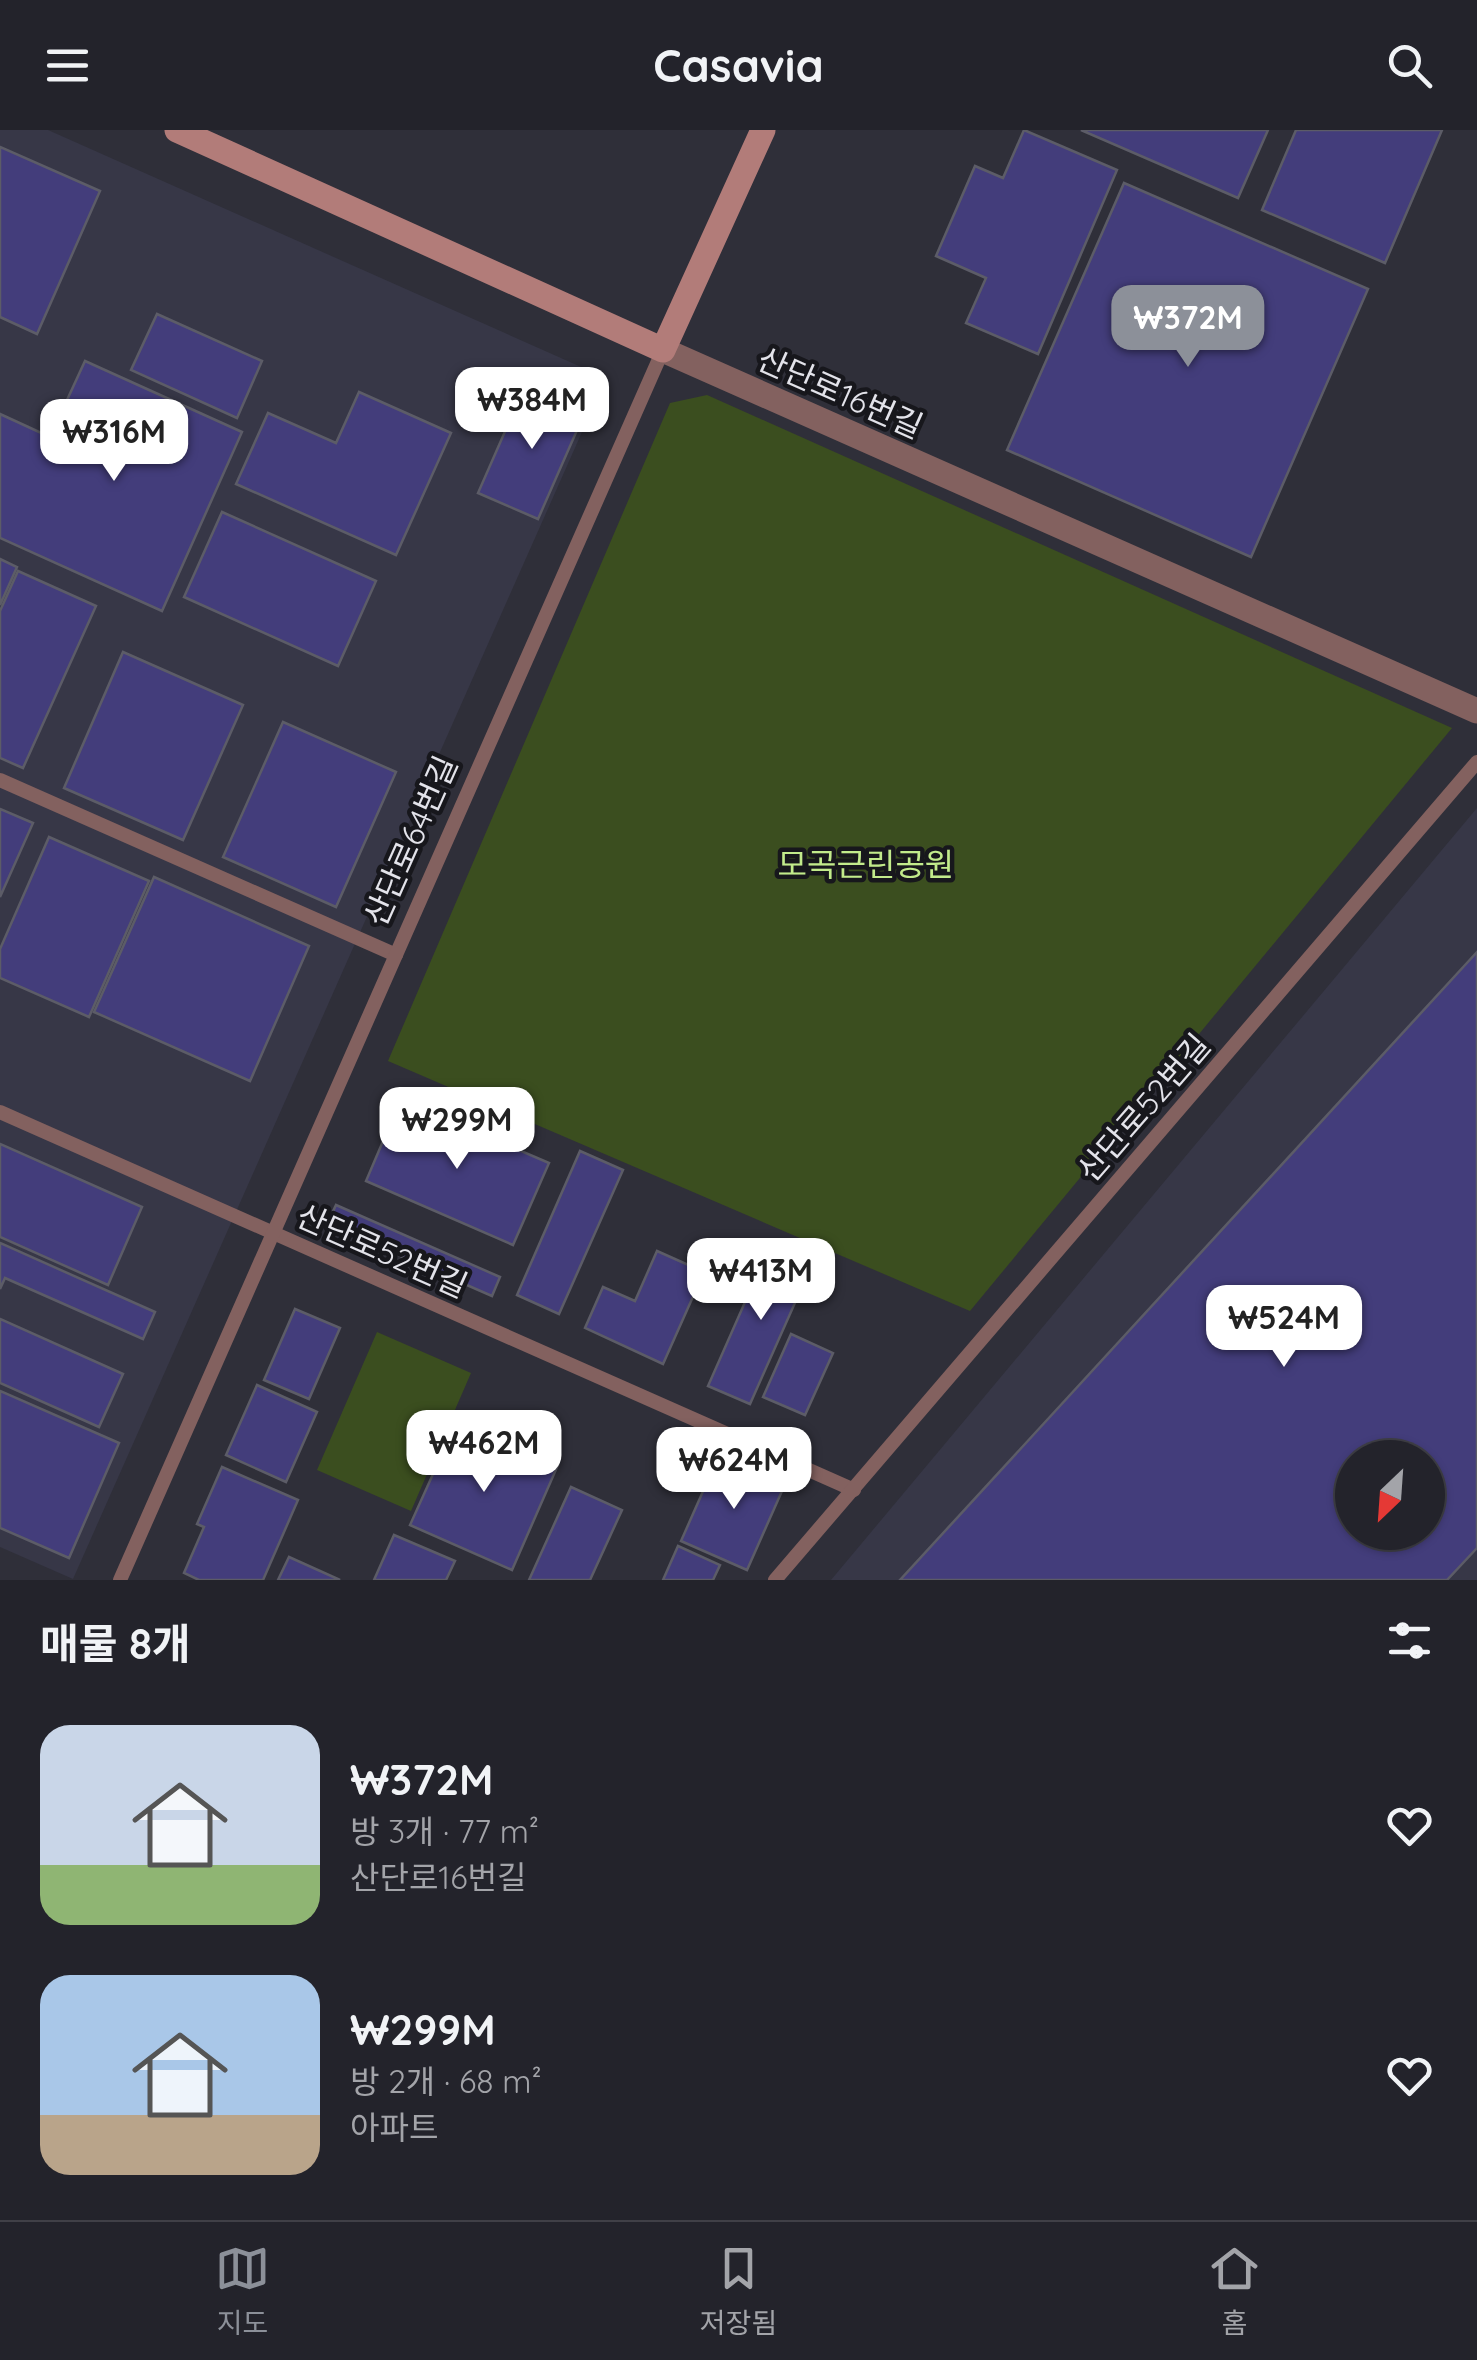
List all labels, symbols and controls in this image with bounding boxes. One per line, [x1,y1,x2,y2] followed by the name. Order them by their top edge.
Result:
[653,37,824,93] text: Casavia
[40,38,95,93] icon: menu
[1382,38,1437,93] icon: search
[1118,285,1258,370] pin: ₩372M
[1133,297,1243,337] text: ₩372M
[752,338,929,446] street label: 산단로16번길
[462,367,602,452] pin: ₩384M
[477,379,587,419] text: ₩384M
[44,399,184,484] pin: ₩316M
[62,411,166,451] text: ₩316M
[355,749,465,932] street label: 산단로64번길
[778,844,954,884] park label: 모곡근린공원
[1068,1025,1218,1189] street label: 산단로52번길
[387,1087,527,1172] pin: ₩299M
[402,1099,512,1139] text: ₩299M
[291,1195,474,1305] street label: 산단로52번길
[691,1238,831,1323] pin: ₩413M
[709,1250,813,1290] text: ₩413M
[1214,1285,1354,1370] pin: ₩524M
[1228,1297,1340,1337] text: ₩524M
[414,1410,554,1495] pin: ₩462M
[428,1422,540,1462] text: ₩462M
[664,1427,804,1512] pin: ₩624M
[678,1439,790,1479] text: ₩624M
[1335,1440,1445,1550] north arrow
[1335,1440,1445,1550] map controls
[1382,1613,1437,1668] icon: filters
[40,1617,191,1670] text: 매물 8개
[350,1753,494,1806] text: ₩372M
[120,1765,240,1885] icon: home
[1382,1798,1437,1853] icon: heart
[350,1811,539,1851] text: 방 3개 · 77 m²
[350,1857,526,1897] text: 산단로16번길
[350,2003,496,2056] text: ₩299M
[120,2015,240,2135] icon: home
[1382,2048,1437,2103] icon: heart
[350,2061,542,2101] text: 방 2개 · 68 m²
[350,2107,438,2147] text: 아파트
[215,2241,270,2341] tab: 지도
[700,2241,777,2341] tab: 저장됨
[1207,2241,1262,2341] tab: 홈

